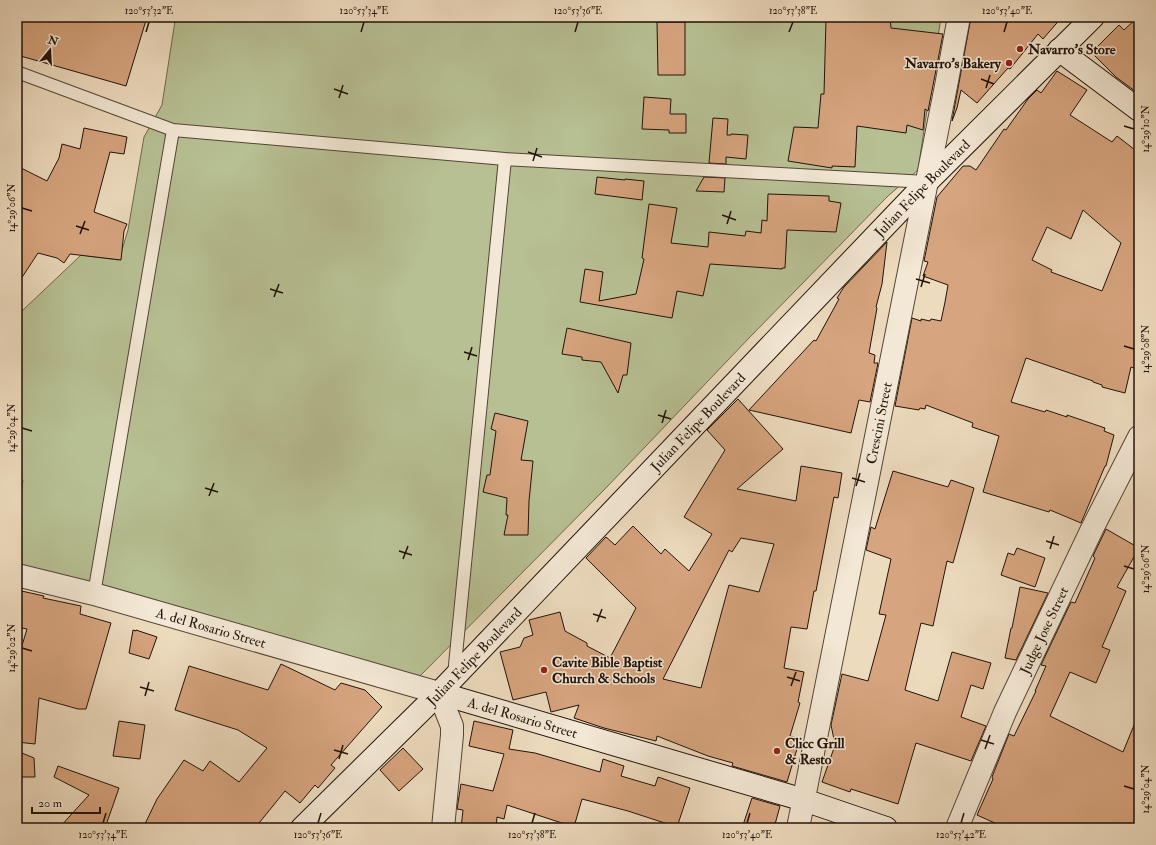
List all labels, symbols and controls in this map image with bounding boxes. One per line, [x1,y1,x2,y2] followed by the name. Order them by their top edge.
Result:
[125,5,173,17] text: 120°53'32"E
[340,5,388,17] text: 120°53'34"E
[554,5,602,17] text: 120°53'36"E
[769,5,817,17] text: 120°53'38"E
[982,5,1032,17] text: 120°53'40"E
[30,30,70,70] north arrow
[45,33,61,49] text: N
[1027,41,1116,58] place label: Navarro's Store
[1015,44,1025,54] marker: Navarro's Store
[904,55,1002,73] place label: Navarro's Bakery
[1004,58,1014,68] marker: Navarro's Bakery
[1140,105,1152,153] text: 14°29'10"N
[870,136,973,241] street label: Julian Felipe Boulevard
[6,184,18,232] text: 14°29'06"N
[1140,325,1152,373] text: 14°29'08"N
[646,369,749,476] street label: Julian Felipe Boulevard
[862,380,895,465] street label: Crescini Street
[6,403,18,453] text: 14°29'04"N
[1140,545,1152,593] text: 14°29'06"N
[1015,583,1072,678] street label: Judge Jose Street
[153,603,268,652] street label: A. del Rosario Street
[422,603,525,710] street label: Julian Felipe Boulevard
[6,624,18,672] text: 14°29'02"N
[552,654,663,687] place label: Cavite Bible Baptist Church & Schools
[539,665,549,675] marker: Cavite Bible Baptist Church & Schools
[465,693,580,742] street label: A. del Rosario Street
[785,735,845,768] place label: Clicc Grill & Resto
[772,746,782,756] marker: Clicc Grill & Resto
[1140,764,1152,814] text: 14°29'04"N
[32,789,100,815] scale bar
[38,796,63,811] text: 20 m
[79,829,127,841] text: 120°53'34"E
[294,829,342,841] text: 120°53'36"E
[508,829,556,841] text: 120°53'38"E
[722,829,772,841] text: 120°53'40"E
[936,829,986,841] text: 120°53'42"E

